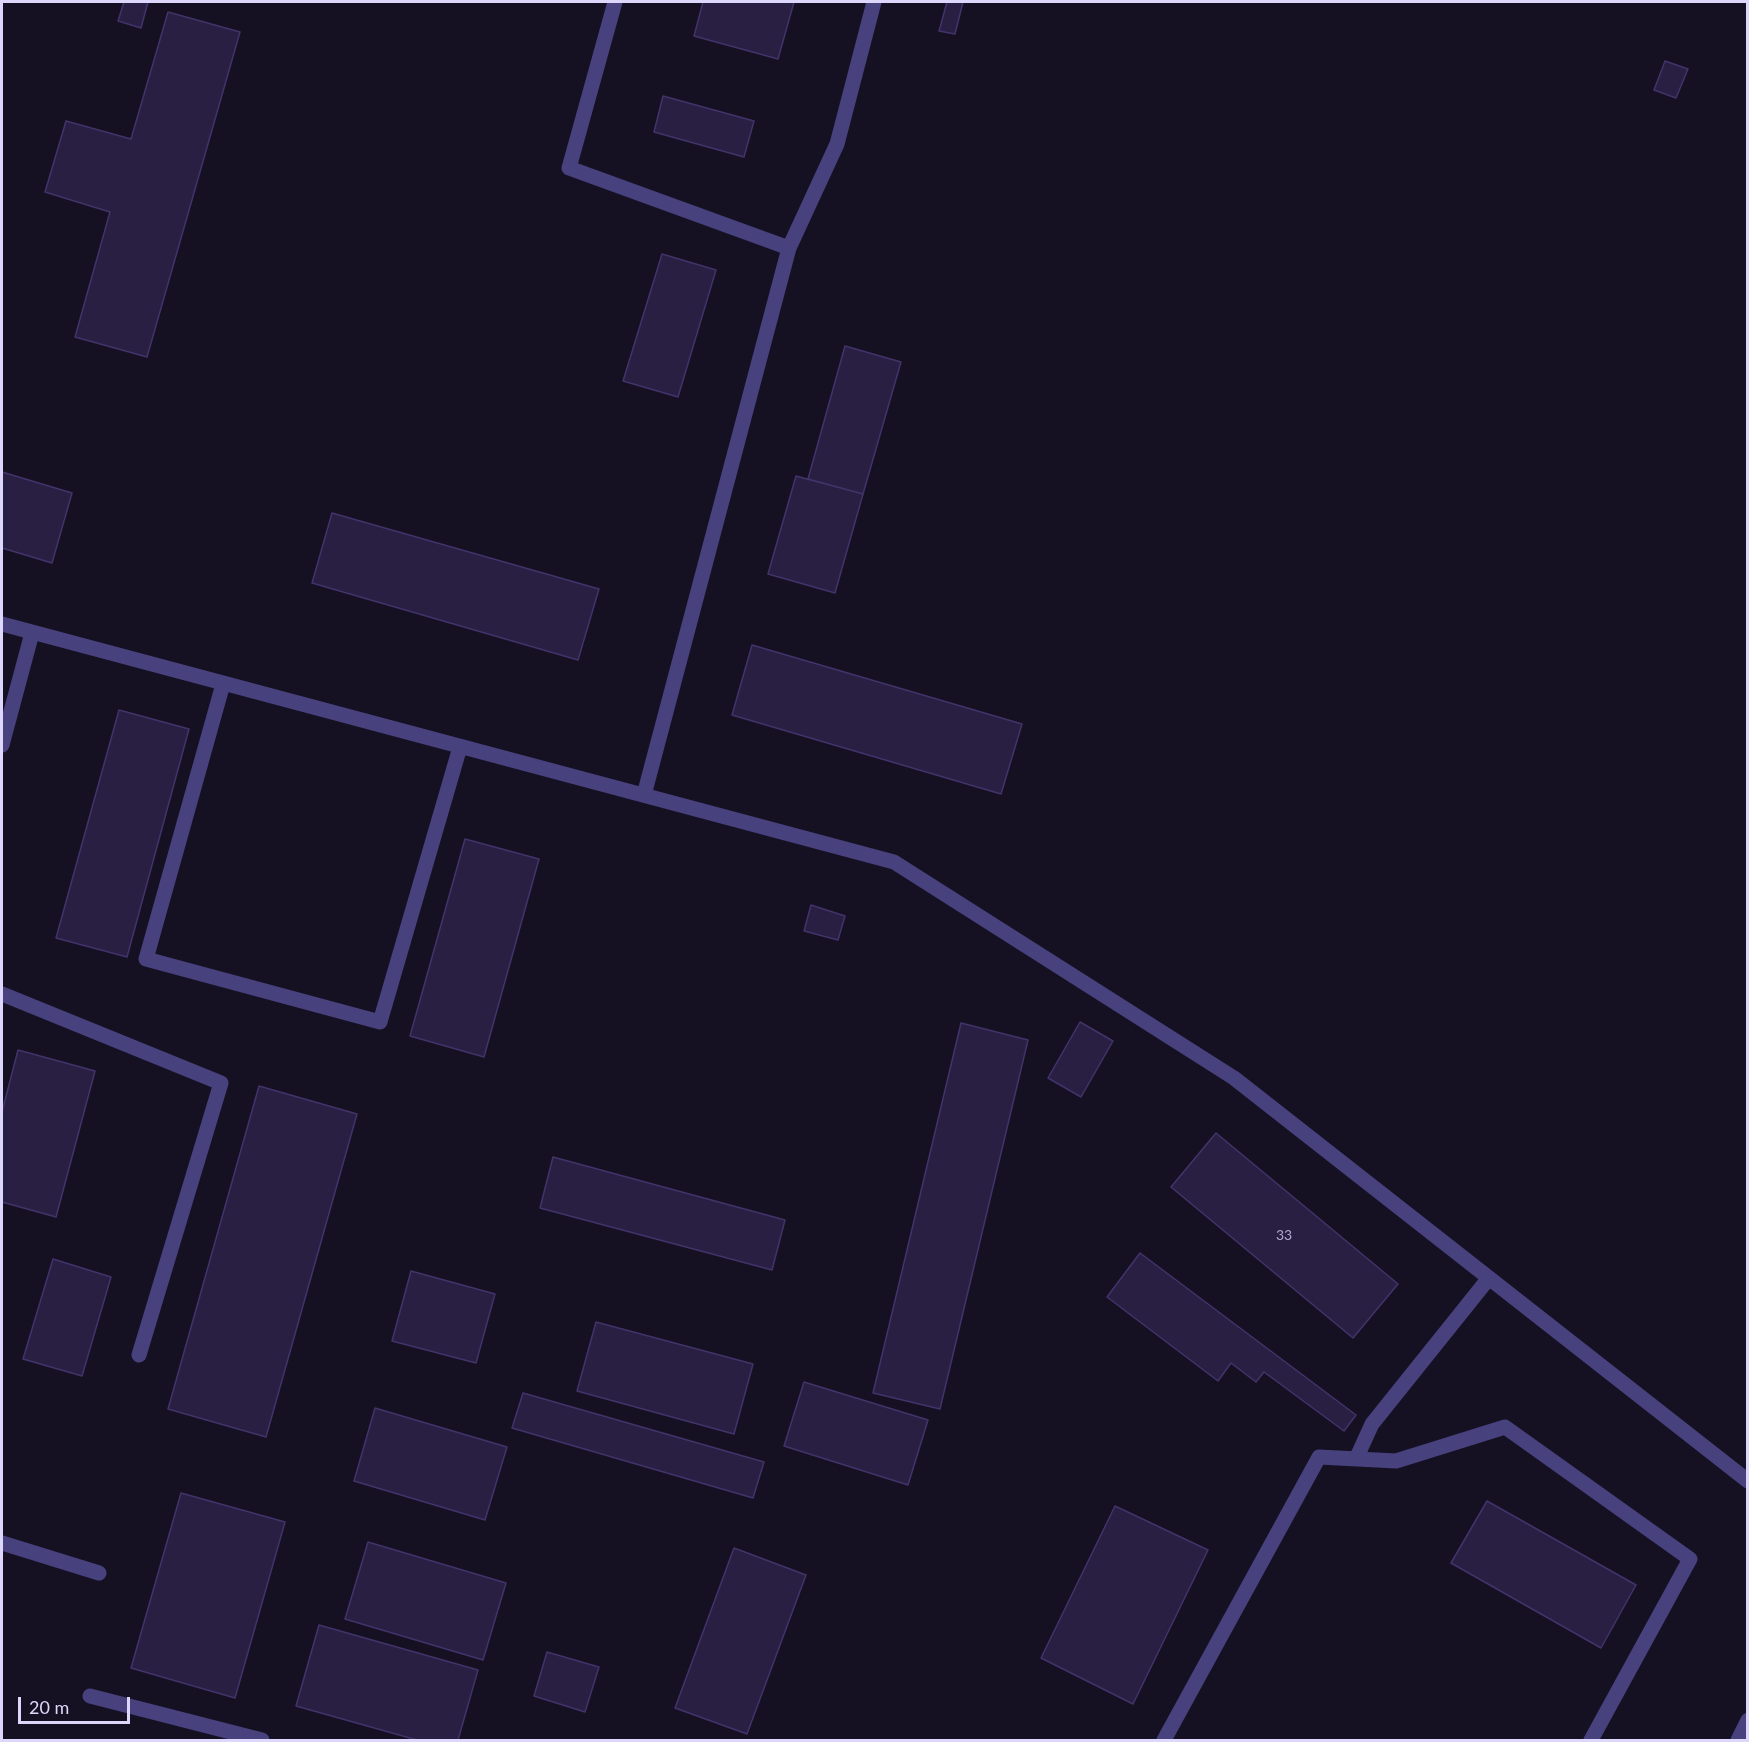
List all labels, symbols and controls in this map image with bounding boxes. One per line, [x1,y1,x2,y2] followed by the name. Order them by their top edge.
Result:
[1276,1227,1292,1243] house number: 33
[21,1685,134,1723] scale bar
[29,1696,69,1718] text: 20 m

